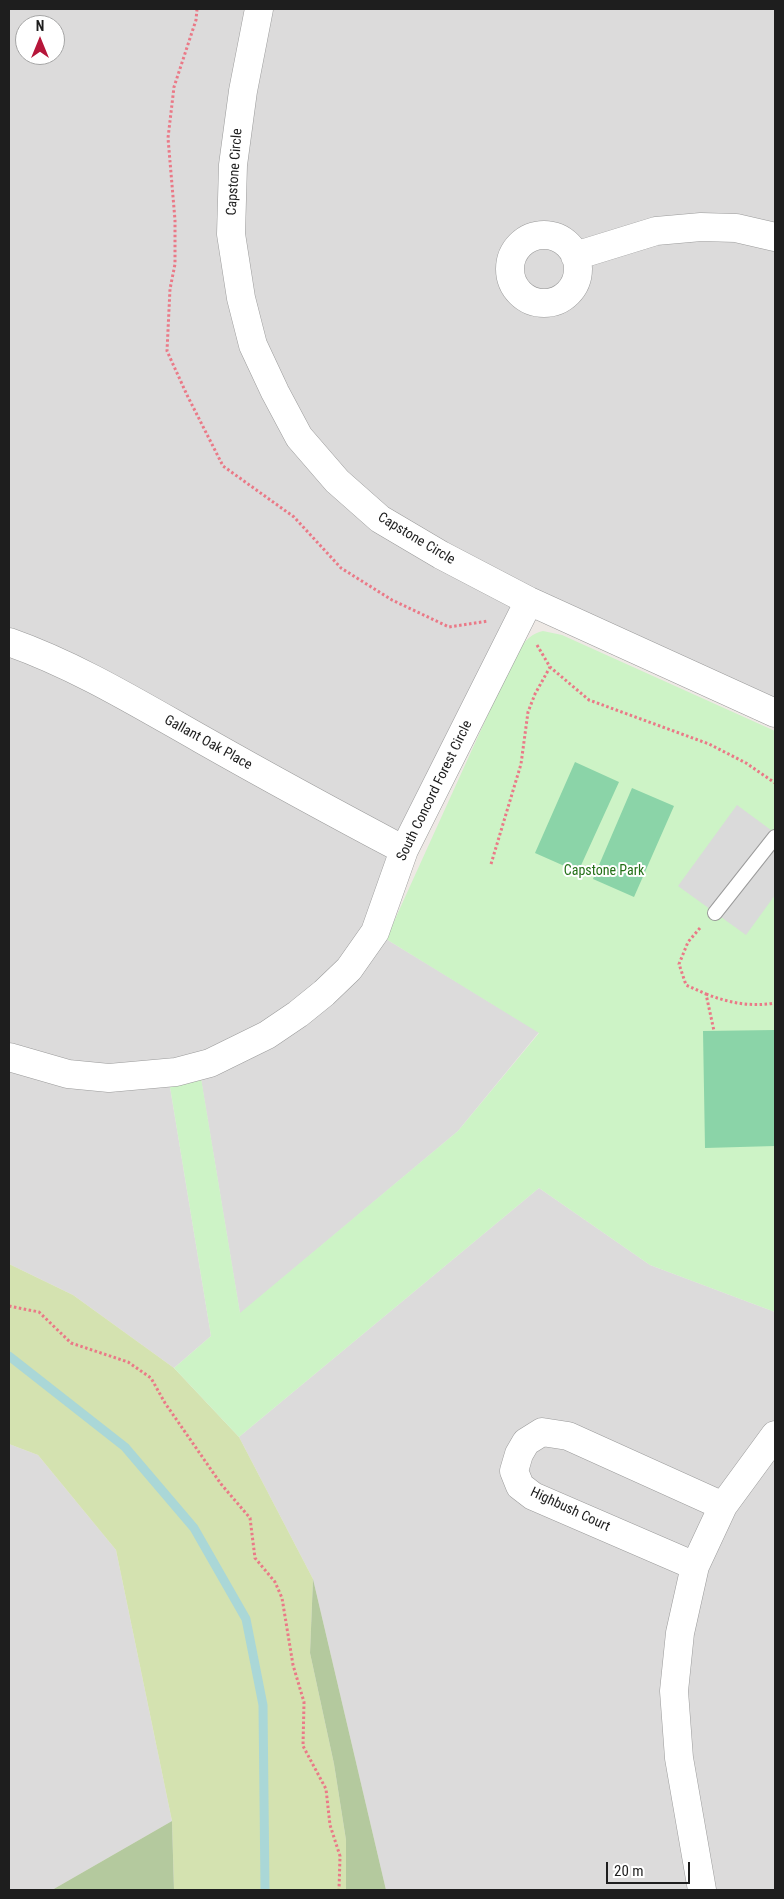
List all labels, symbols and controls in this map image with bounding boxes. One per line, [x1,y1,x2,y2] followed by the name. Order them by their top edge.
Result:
[15,15,65,65] north arrow
[36,18,44,34] text: N
[224,128,246,216] street label: Capstone Circle
[374,509,458,569] street label: Capstone Circle
[161,712,255,774] street label: Gallant Oak Place
[394,718,476,864] street label: South Concord Forest Circle
[564,863,644,879] park label: Capstone Park
[527,1484,613,1536] street label: Highbush Court
[609,1852,693,1884] scale bar
[614,1862,644,1880] text: 20 m

